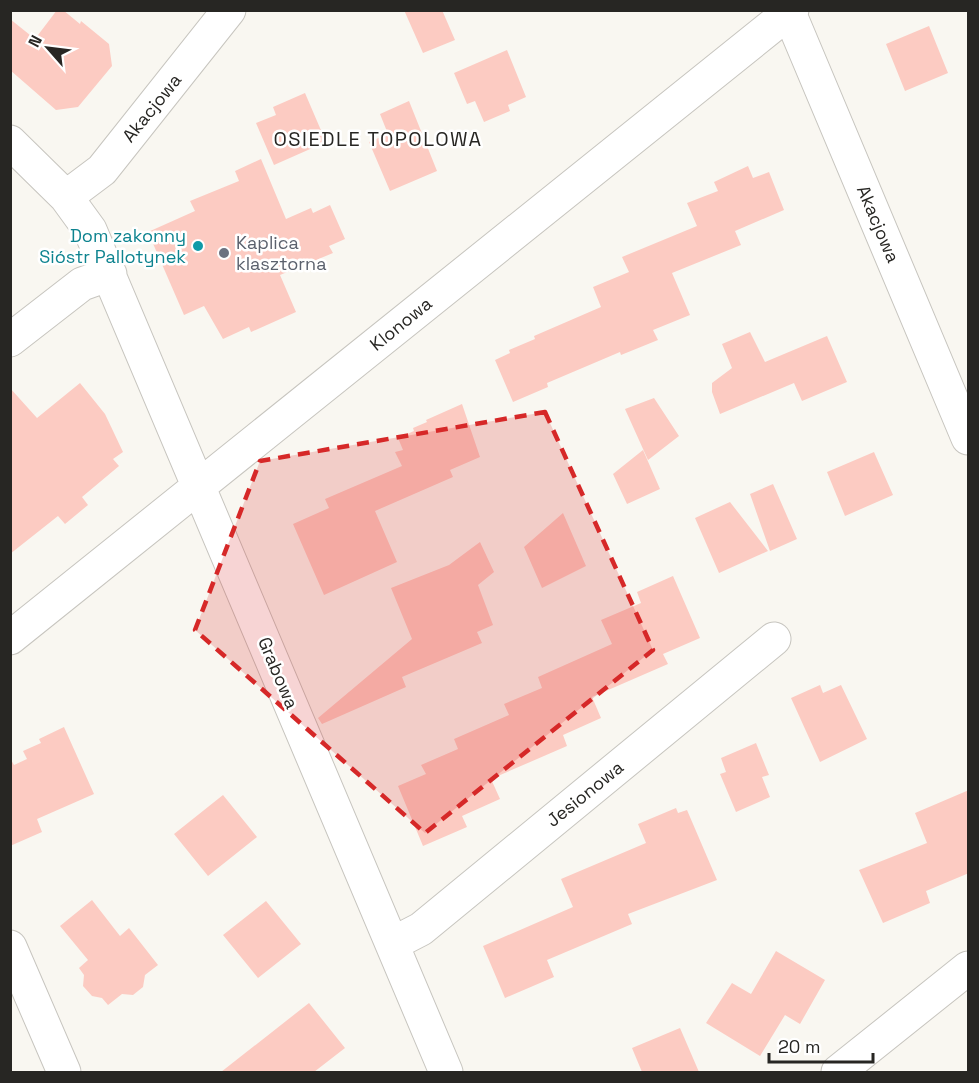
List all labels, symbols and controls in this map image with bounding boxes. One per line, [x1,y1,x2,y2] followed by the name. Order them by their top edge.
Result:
[18,18,78,78] north arrow
[23,32,47,51] text: N
[117,69,186,147] street label: Akacjowa
[273,126,483,152] district label: OSIEDLE TOPOLOWA
[852,182,905,266] street label: Akacjowa
[39,224,186,268] place label: Dom zakonny Sióstr Pallotynek
[236,231,327,275] place label: Kaplica klasztorna
[191,239,205,253] marker: Dom zakonny Sióstr Pallotynek
[217,246,231,260] marker: Kaplica klasztorna
[365,292,436,356] street label: Klonowa
[253,633,304,712] street label: Grabowa
[542,756,628,832] street label: Jesionowa
[769,1026,872,1064] scale bar
[778,1035,821,1058] text: 20 m

